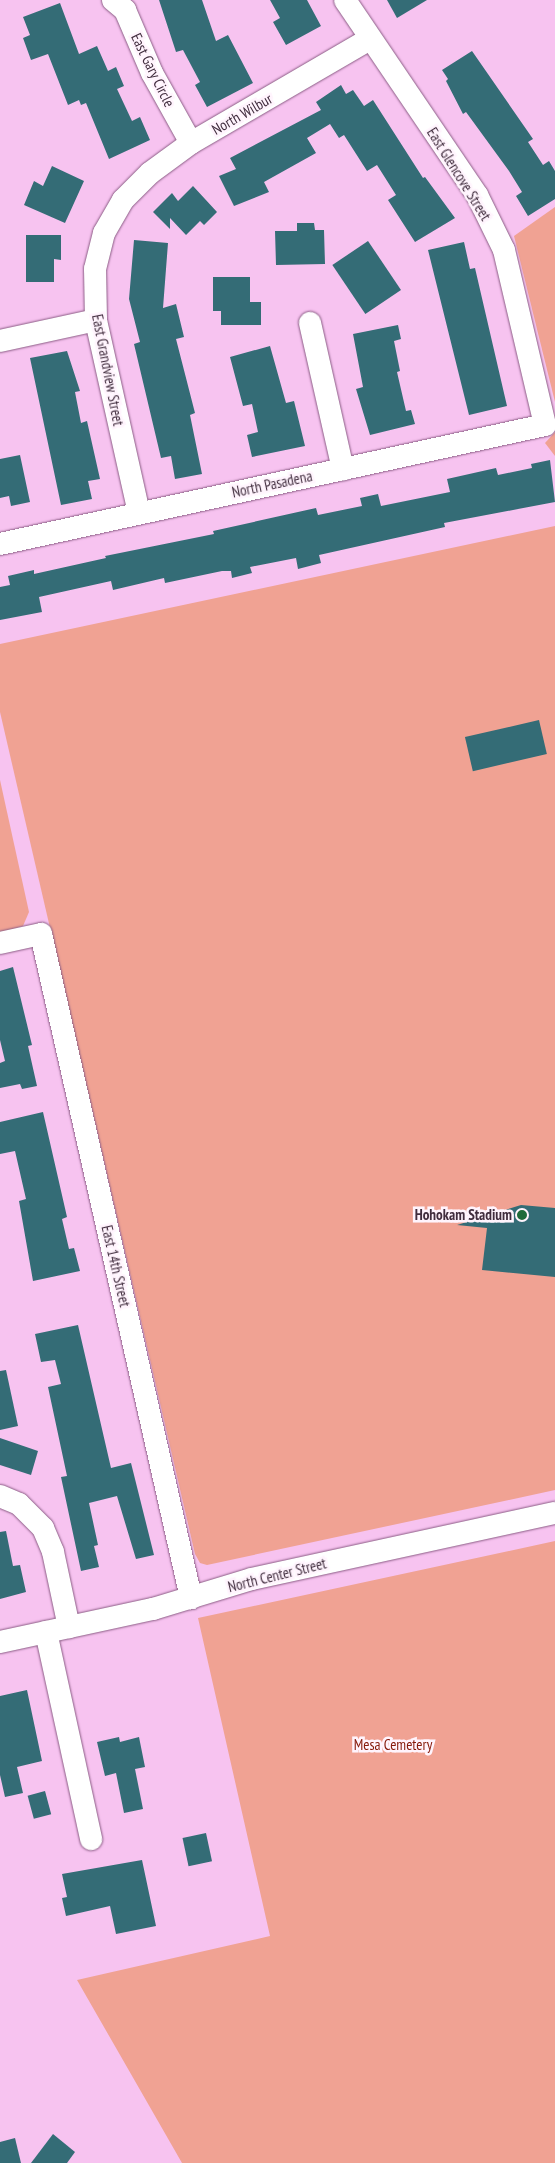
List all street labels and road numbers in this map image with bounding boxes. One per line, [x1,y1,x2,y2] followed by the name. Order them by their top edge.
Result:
[127,30,179,110] street label: East Gary Circle
[209,89,275,139] street label: North Wilbur
[423,124,495,224] street label: East Glencove Street
[88,313,128,427] street label: East Grandview Street
[230,467,314,501] street label: North Pasadena
[98,1223,134,1309] street label: East 14th Street
[226,1554,328,1596] street label: North Center Street

